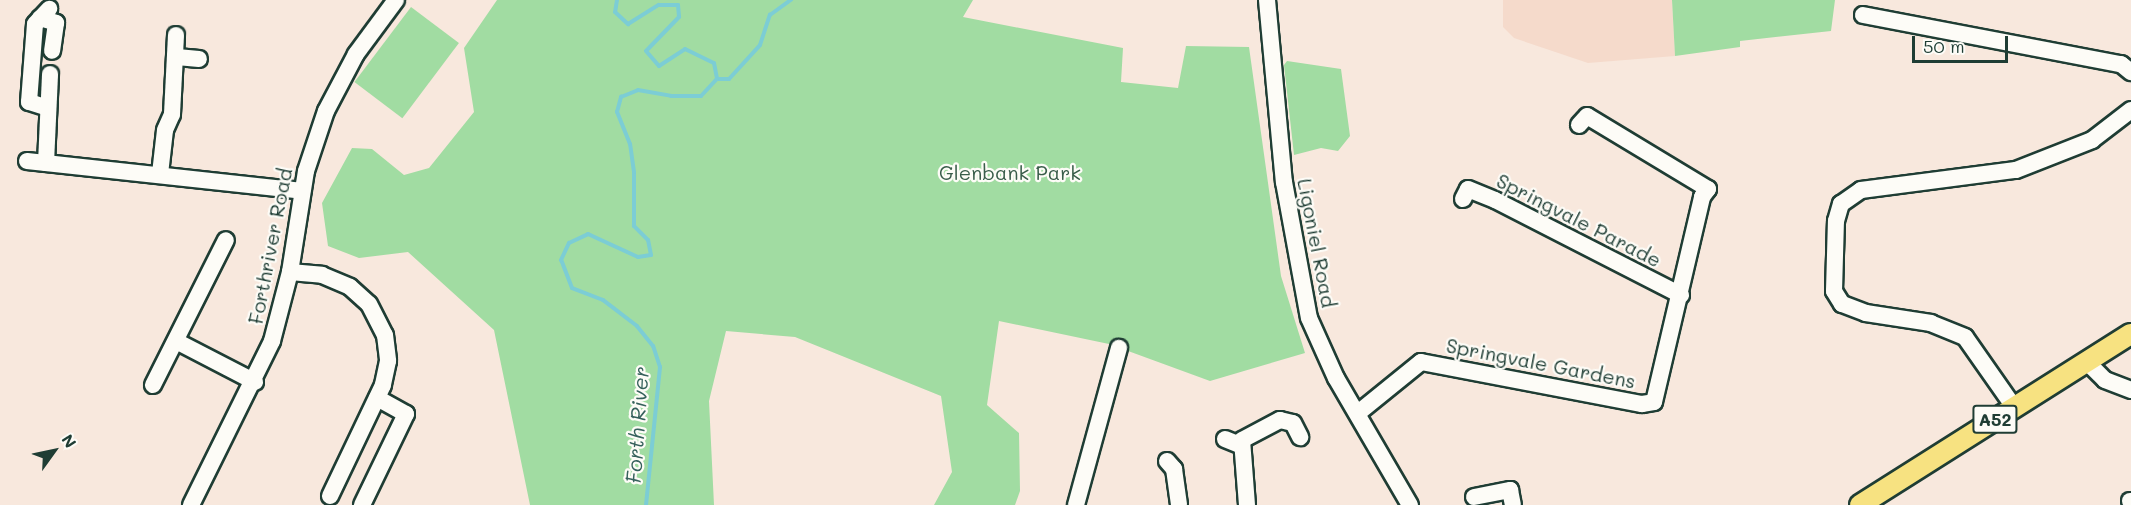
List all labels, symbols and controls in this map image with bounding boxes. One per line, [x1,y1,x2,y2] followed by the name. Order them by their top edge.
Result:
[1915,24,2011,62] scale bar
[1923,34,1965,58] text: 50 m
[939,160,1081,184] park label: Glenbank Park
[243,166,297,326] street label: Forthriver Road
[1493,168,1665,272] street label: Springvale Parade
[1293,176,1341,310] street label: Ligoniel Road
[1444,333,1638,393] street label: Springvale Gardens
[620,366,654,484] water label: Forth River
[1971,404,2019,434] road number: A52
[24,421,84,481] north arrow
[57,430,82,452] text: N

